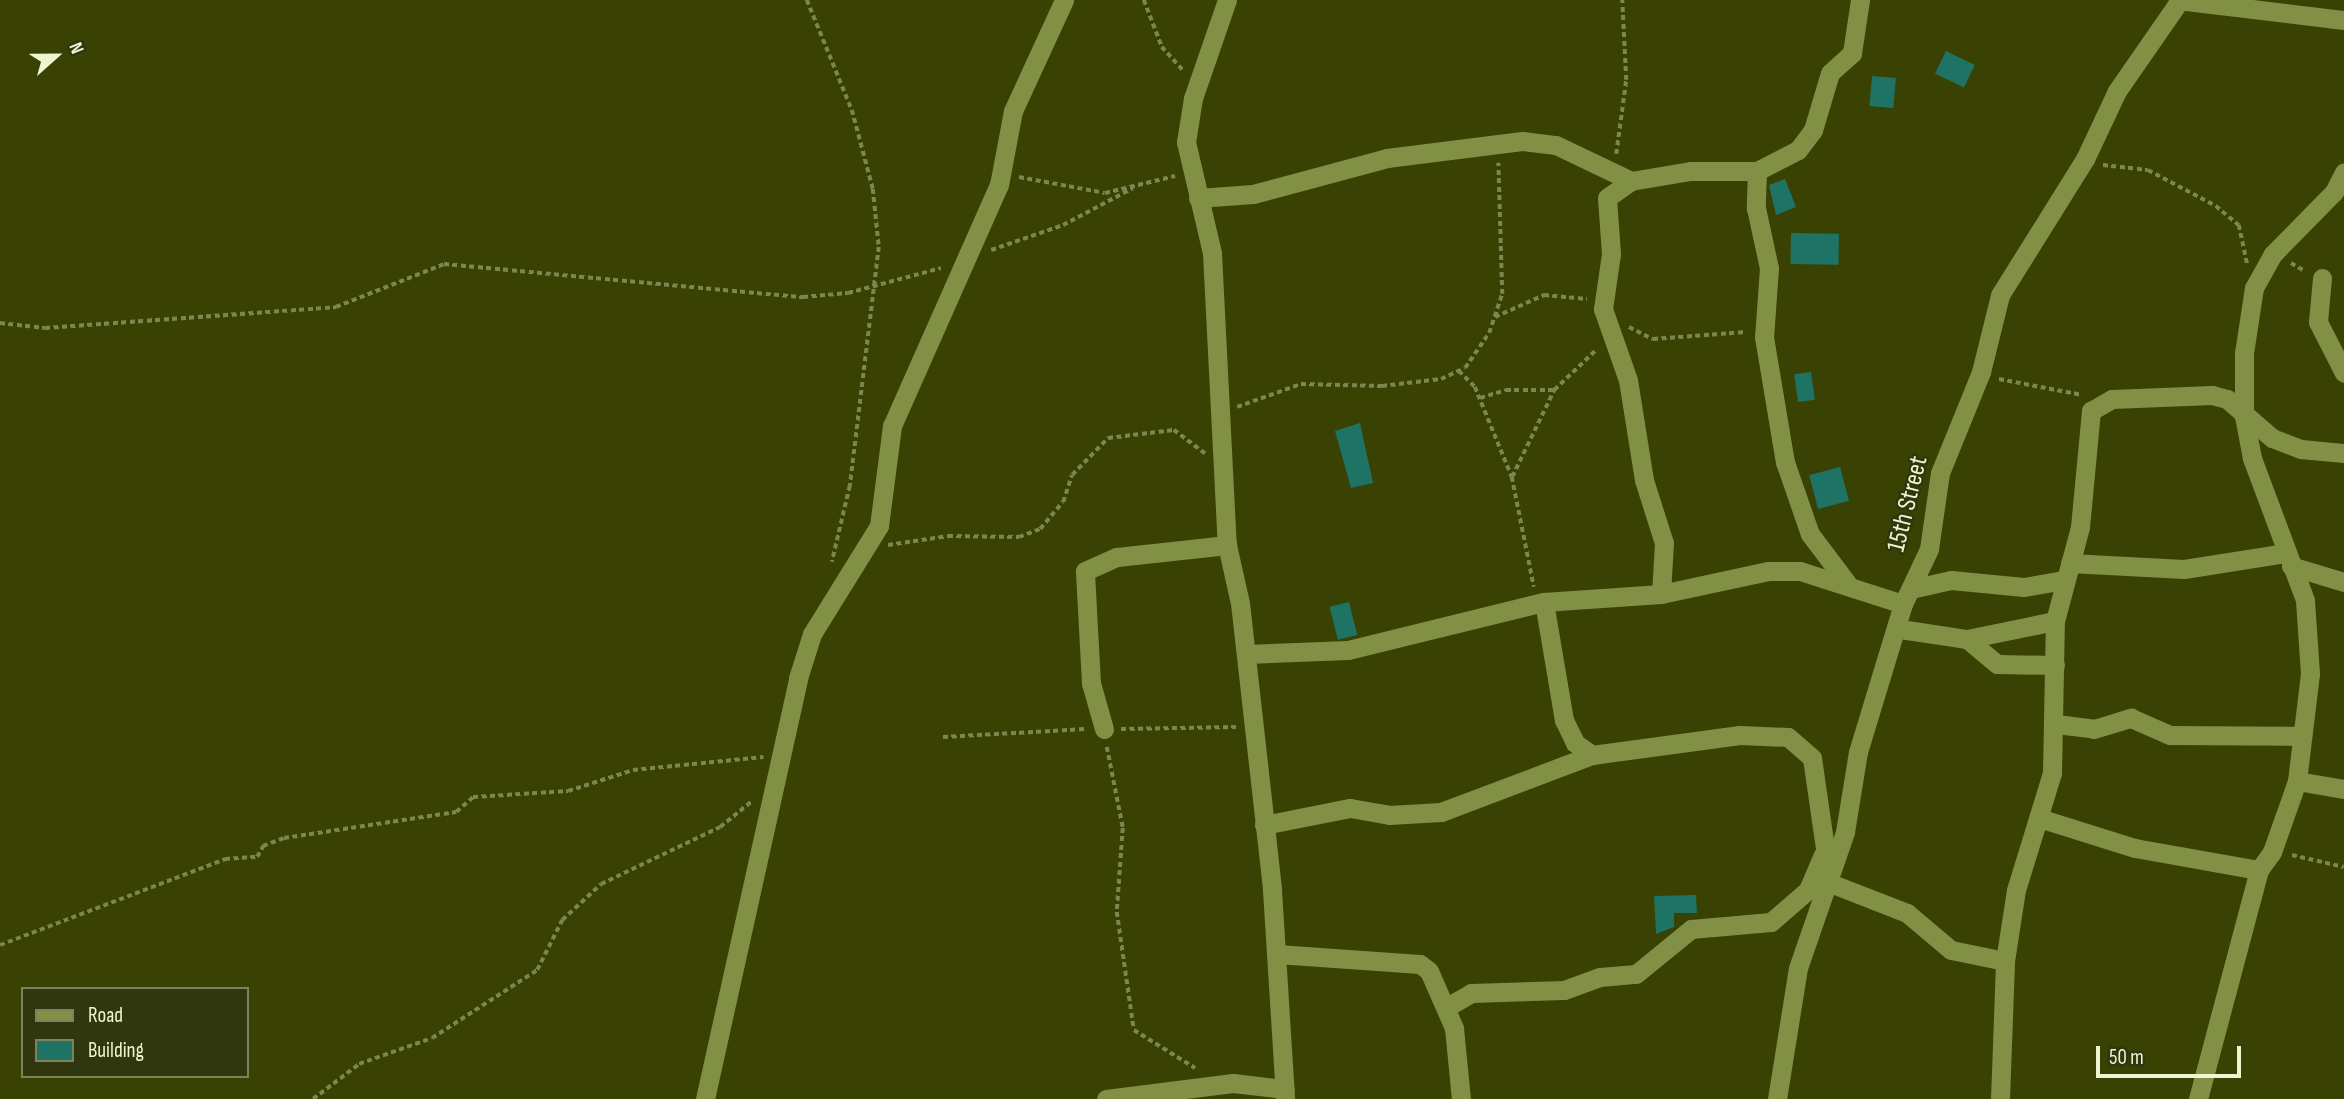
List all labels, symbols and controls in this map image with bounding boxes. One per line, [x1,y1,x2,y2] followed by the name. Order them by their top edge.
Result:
[21,21,91,91] north arrow
[64,39,89,57] text: N
[1881,453,1935,555] street label: 15th Street
[21,987,248,1078] legend
[88,1003,123,1028] text: Road
[2099,1032,2244,1076] scale bar
[88,1038,144,1063] text: Building
[2109,1045,2144,1070] text: 50 m

